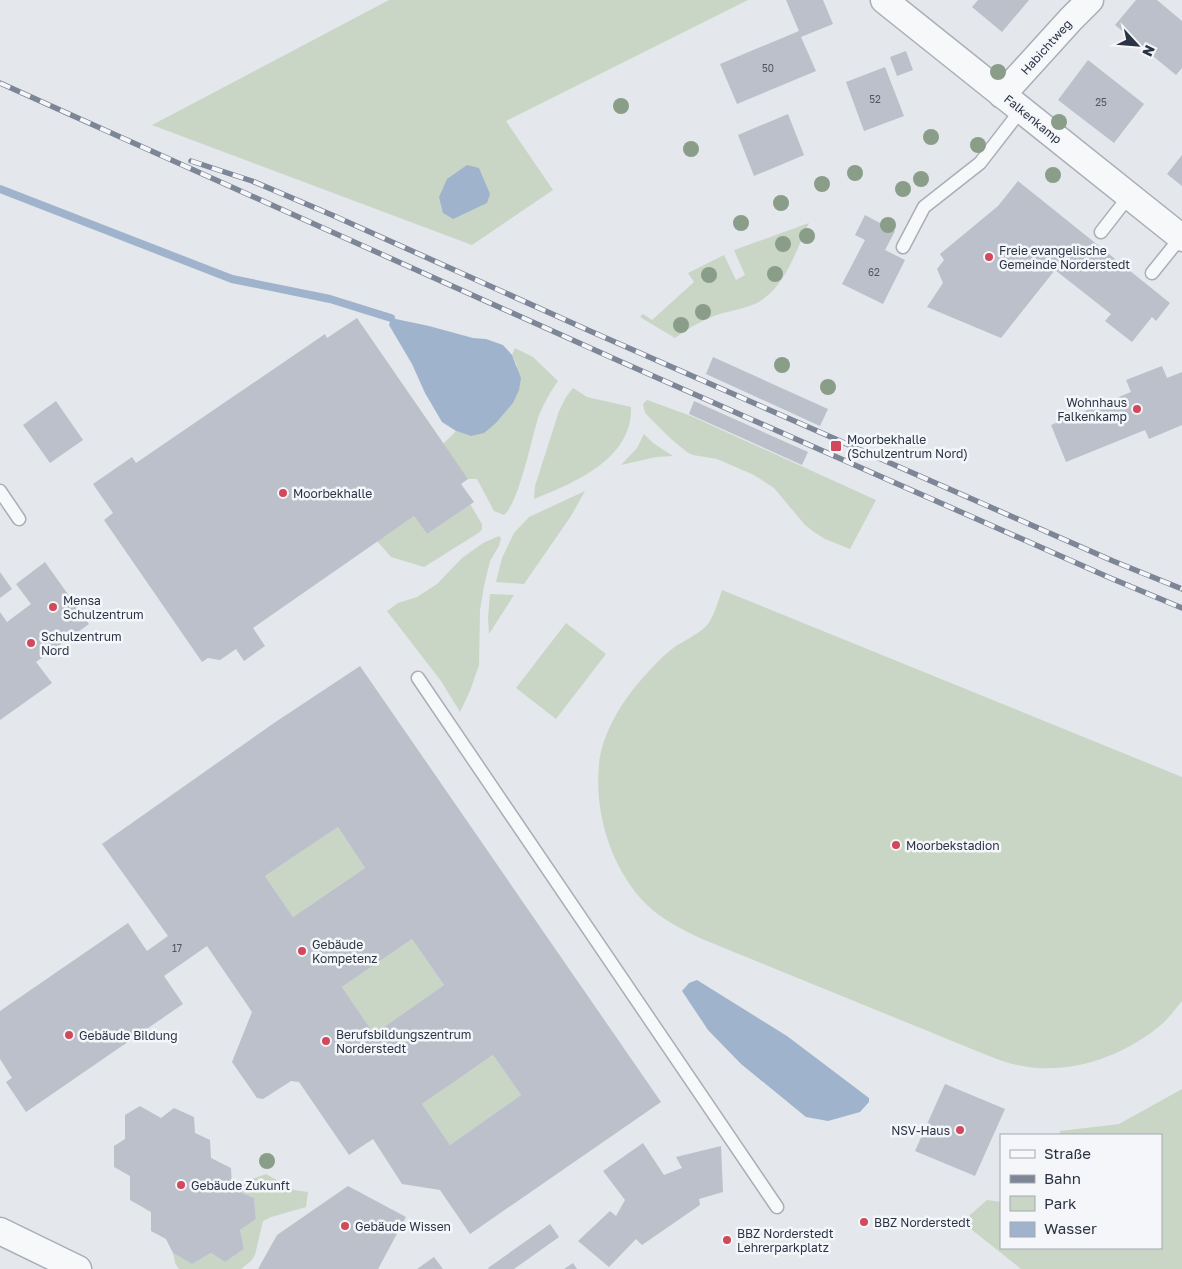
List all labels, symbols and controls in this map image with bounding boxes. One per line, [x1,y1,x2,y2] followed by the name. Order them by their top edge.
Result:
[1017,16,1075,78] street label: Habichtweg
[1112,20,1162,70] north arrow
[1139,42,1159,59] text: N
[762,62,774,74] house number: 50
[1001,91,1065,147] street label: Falkenkamp
[869,93,881,105] house number: 52
[1095,96,1107,108] house number: 25
[999,243,1130,272] place label: Freie evangelische Gemeinde Norderstedt
[983,251,995,263] marker: Freie evangelische Gemeinde Norderstedt
[868,266,880,278] house number: 62
[1057,395,1127,424] place label: Wohnhaus Falkenkamp
[1131,403,1143,415] marker: Wohnhaus Falkenkamp
[847,432,968,461] place label: Moorbekhalle (Schulzentrum Nord)
[829,439,843,453] marker: Moorbekhalle (Schulzentrum Nord)
[293,486,372,501] place label: Moorbekhalle
[277,487,289,499] marker: Moorbekhalle
[63,593,144,622] place label: Mensa Schulzentrum
[47,601,59,613] marker: Mensa Schulzentrum
[41,629,122,658] place label: Schulzentrum Nord
[25,637,37,649] marker: Schulzentrum Nord
[906,838,1000,853] place label: Moorbekstadion
[890,839,902,851] marker: Moorbekstadion
[312,937,377,966] place label: Gebäude Kompetenz
[172,942,182,954] house number: 17
[296,945,308,957] marker: Gebäude Kompetenz
[336,1027,471,1056] place label: Berufsbildungszentrum Norderstedt
[79,1028,178,1043] place label: Gebäude Bildung
[63,1029,75,1041] marker: Gebäude Bildung
[320,1035,332,1047] marker: Berufsbildungszentrum Norderstedt
[891,1123,950,1138] place label: NSV-Haus
[954,1124,966,1136] marker: NSV-Haus
[1000,1134,1162,1249] legend
[1044,1144,1091,1162] text: Straße
[1044,1169,1081,1187] text: Bahn
[191,1178,290,1193] place label: Gebäude Zukunft
[175,1179,187,1191] marker: Gebäude Zukunft
[1044,1194,1077,1212] text: Park
[874,1215,971,1230] place label: BBZ Norderstedt
[858,1216,870,1228] marker: BBZ Norderstedt
[355,1219,451,1234] place label: Gebäude Wissen
[1044,1219,1097,1237] text: Wasser
[339,1220,351,1232] marker: Gebäude Wissen
[737,1226,834,1255] place label: BBZ Norderstedt Lehrerparkplatz
[721,1234,733,1246] marker: BBZ Norderstedt Lehrerparkplatz

